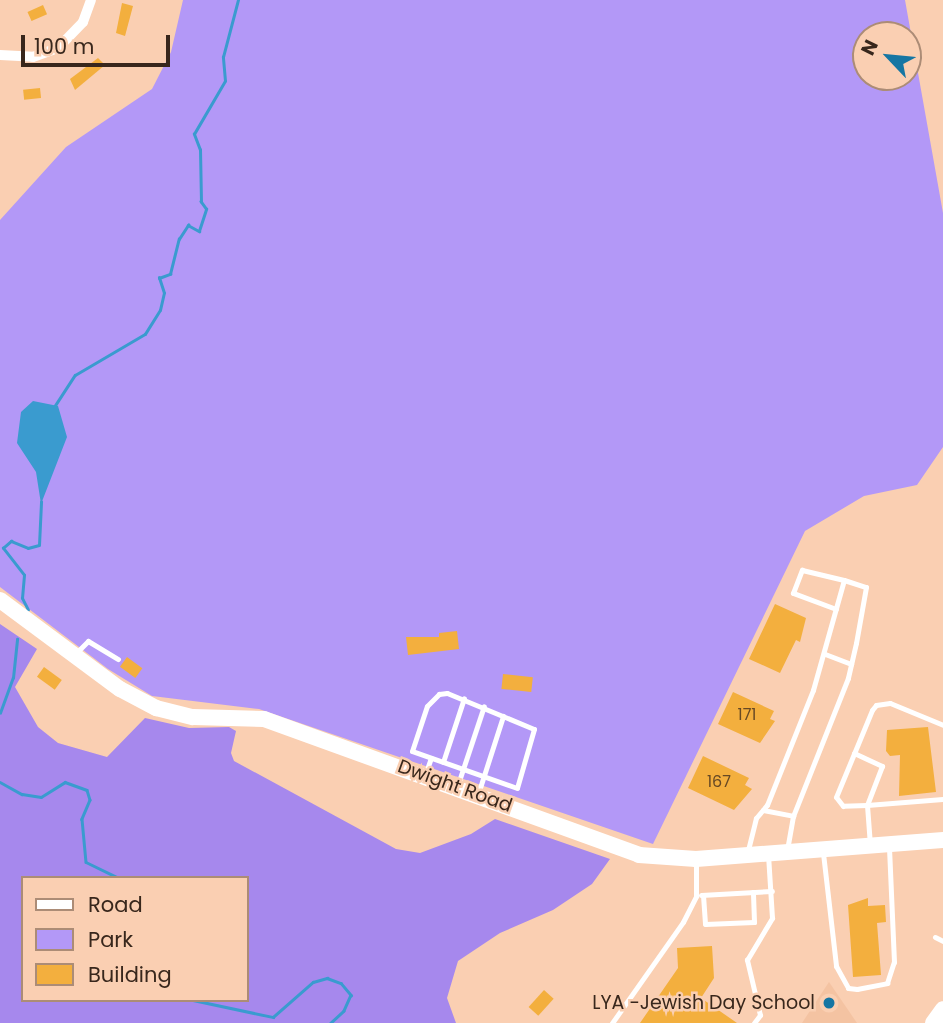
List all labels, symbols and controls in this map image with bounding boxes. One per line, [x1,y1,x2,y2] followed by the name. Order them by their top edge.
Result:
[24,21,173,65] scale bar
[852,21,922,91] north arrow
[34,32,94,61] text: 100 m
[854,35,885,60] text: N
[738,705,756,725] house number: 171
[395,755,515,817] street label: Dwight Road
[707,772,731,792] house number: 167
[21,876,248,1002] legend
[88,890,143,919] text: Road
[88,925,133,954] text: Park
[88,960,172,989] text: Building
[592,992,815,1014] place label: LYA -Jewish Day School
[821,995,837,1011] marker: LYA -Jewish Day School

